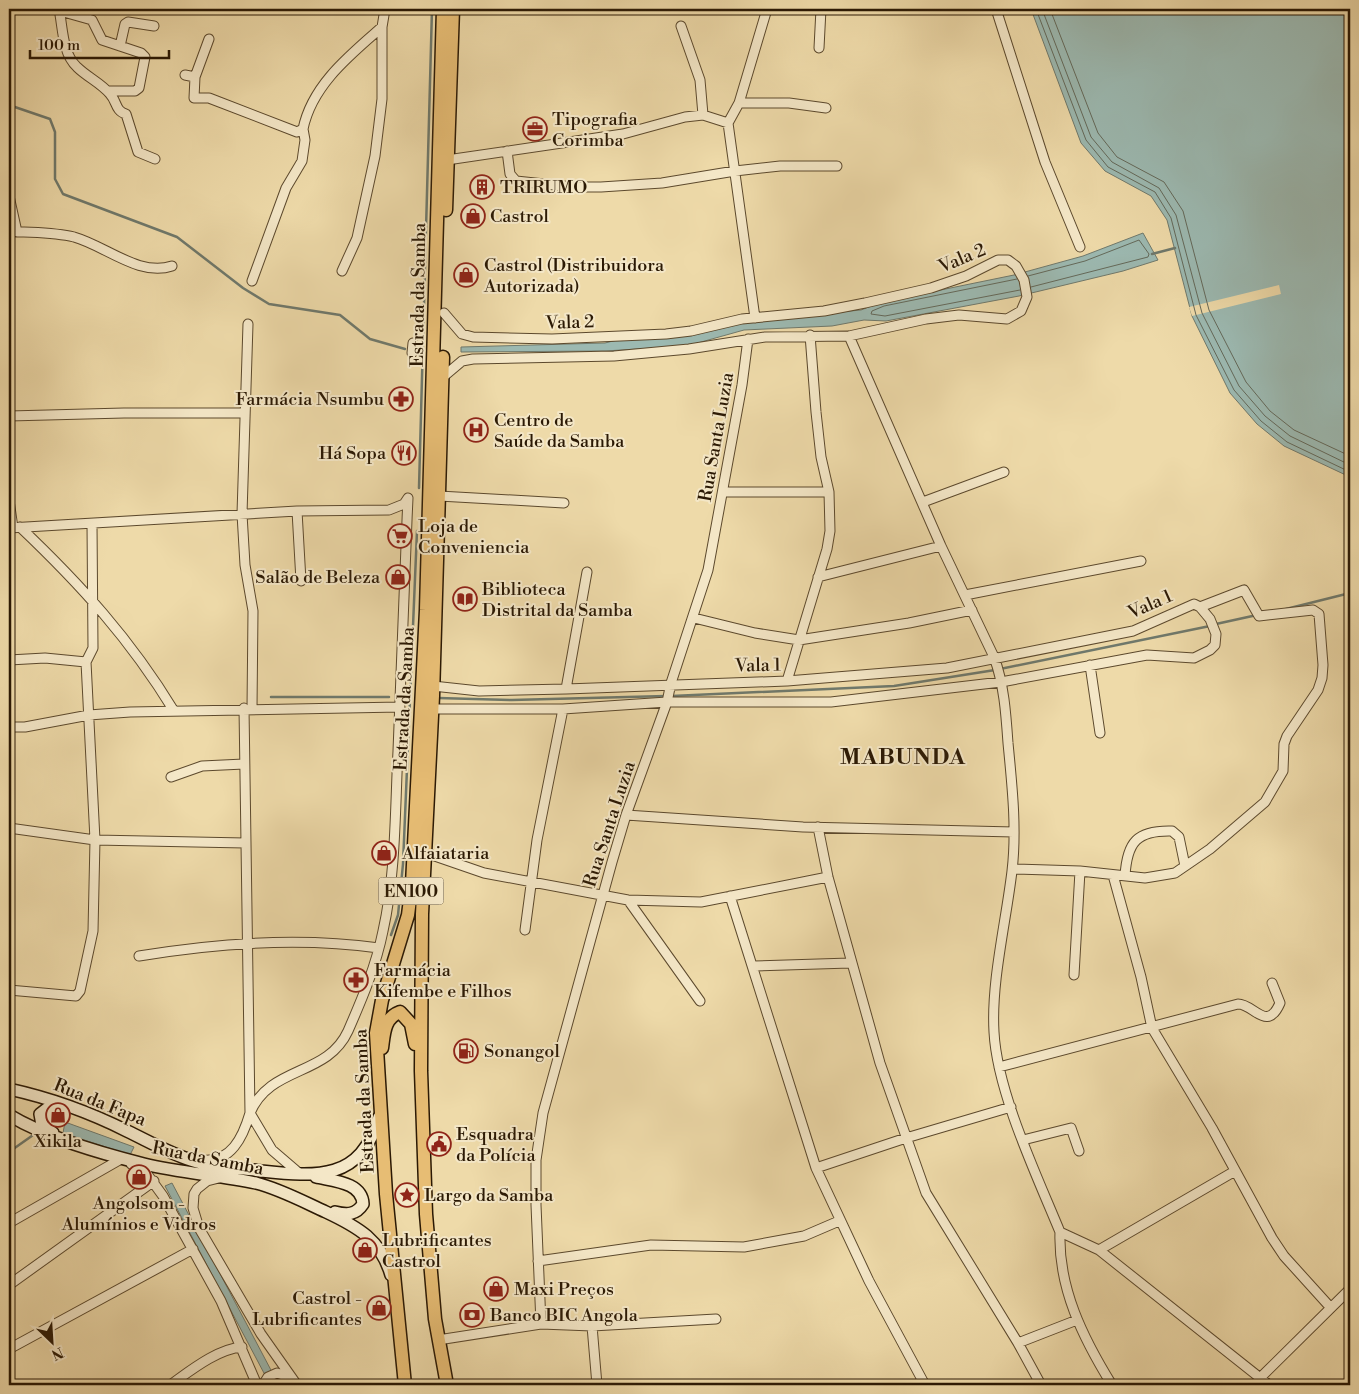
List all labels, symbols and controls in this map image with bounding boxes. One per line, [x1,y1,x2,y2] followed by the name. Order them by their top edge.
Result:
[30,28,169,60] scale bar
[38,36,80,55] text: 100 m
[552,108,639,152] place label: Tipografia Corimba
[522,116,548,142] office icon: Tipografia Corimba
[469,174,495,200] building icon: TRIRUMO
[500,176,587,199] place label: TRIRUMO
[460,203,486,229] shop icon: Castrol
[490,205,550,228] place label: Castrol
[406,222,431,367] street label: Estrada da Samba
[934,238,989,279] street label: Vala 2
[483,254,665,298] place label: Castrol (Distribuidora Autorizada)
[453,262,479,288] shop icon: Castrol (Distribuidora Autorizada)
[544,310,595,335] street label: Vala 2
[694,370,739,504] street label: Rua Santa Luzia
[388,386,414,412] pharmacy icon: Farmácia Nsumbu
[236,388,385,411] place label: Farmácia Nsumbu
[494,409,625,453] place label: Centro de Saúde da Samba
[463,417,489,443] hospital icon: Centro de Saúde da Samba
[391,440,417,466] restaurant icon: Há Sopa
[319,442,387,465] place label: Há Sopa
[418,515,530,559] place label: Loja de Conveniencia
[387,523,413,549] supermarket icon: Loja de Conveniencia
[385,564,411,590] shop icon: Salão de Beleza
[255,566,381,589] place label: Salão de Beleza
[481,578,633,622] place label: Biblioteca Distrital da Samba
[1123,584,1176,625] street label: Vala 1
[452,586,478,612] library icon: Biblioteca Distrital da Samba
[389,625,420,772] street label: Estrada da Samba
[734,654,782,677] street label: Vala 1
[840,744,966,771] district label: MABUNDA
[578,757,641,890] street label: Rua Santa Luzia
[371,840,397,866] shop icon: Alfaiataria
[401,842,490,865] place label: Alfaiataria
[378,878,444,904] road number: EN100
[374,959,512,1003] place label: Farmácia Kifembe e Filhos
[343,967,369,993] pharmacy icon: Farmácia Kifembe e Filhos
[349,1027,380,1174] street label: Estrada da Samba
[453,1038,479,1064] fuel station icon: Sonangol
[484,1040,560,1063] place label: Sonangol
[50,1073,150,1132] street label: Rua da Fapa
[45,1102,71,1128] shop icon: Xikila
[456,1123,537,1167] place label: Esquadra da Polícia
[33,1130,83,1153] place label: Xikila
[426,1131,452,1157] public building icon: Esquadra da Polícia
[150,1136,266,1181] street label: Rua da Samba
[126,1164,152,1190] shop icon: Angolsom - Alumínios e Vidros
[394,1182,420,1208] place icon: Largo da Samba
[424,1184,554,1207] place label: Largo da Samba
[61,1192,216,1236] place label: Angolsom - Alumínios e Vidros
[382,1229,492,1273] place label: Lubrificantes Castrol
[352,1237,378,1263] shop icon: Lubrificantes Castrol
[483,1276,509,1302] shop icon: Maxi Preços
[514,1278,614,1301] place label: Maxi Preços
[252,1287,362,1331] place label: Castrol - Lubrificantes
[366,1295,392,1321] shop icon: Castrol - Lubrificantes
[459,1302,485,1328] bank icon: Banco BIC Angola
[489,1304,639,1327] place label: Banco BIC Angola
[28,1316,78,1366] north arrow
[48,1342,66,1363] text: N

